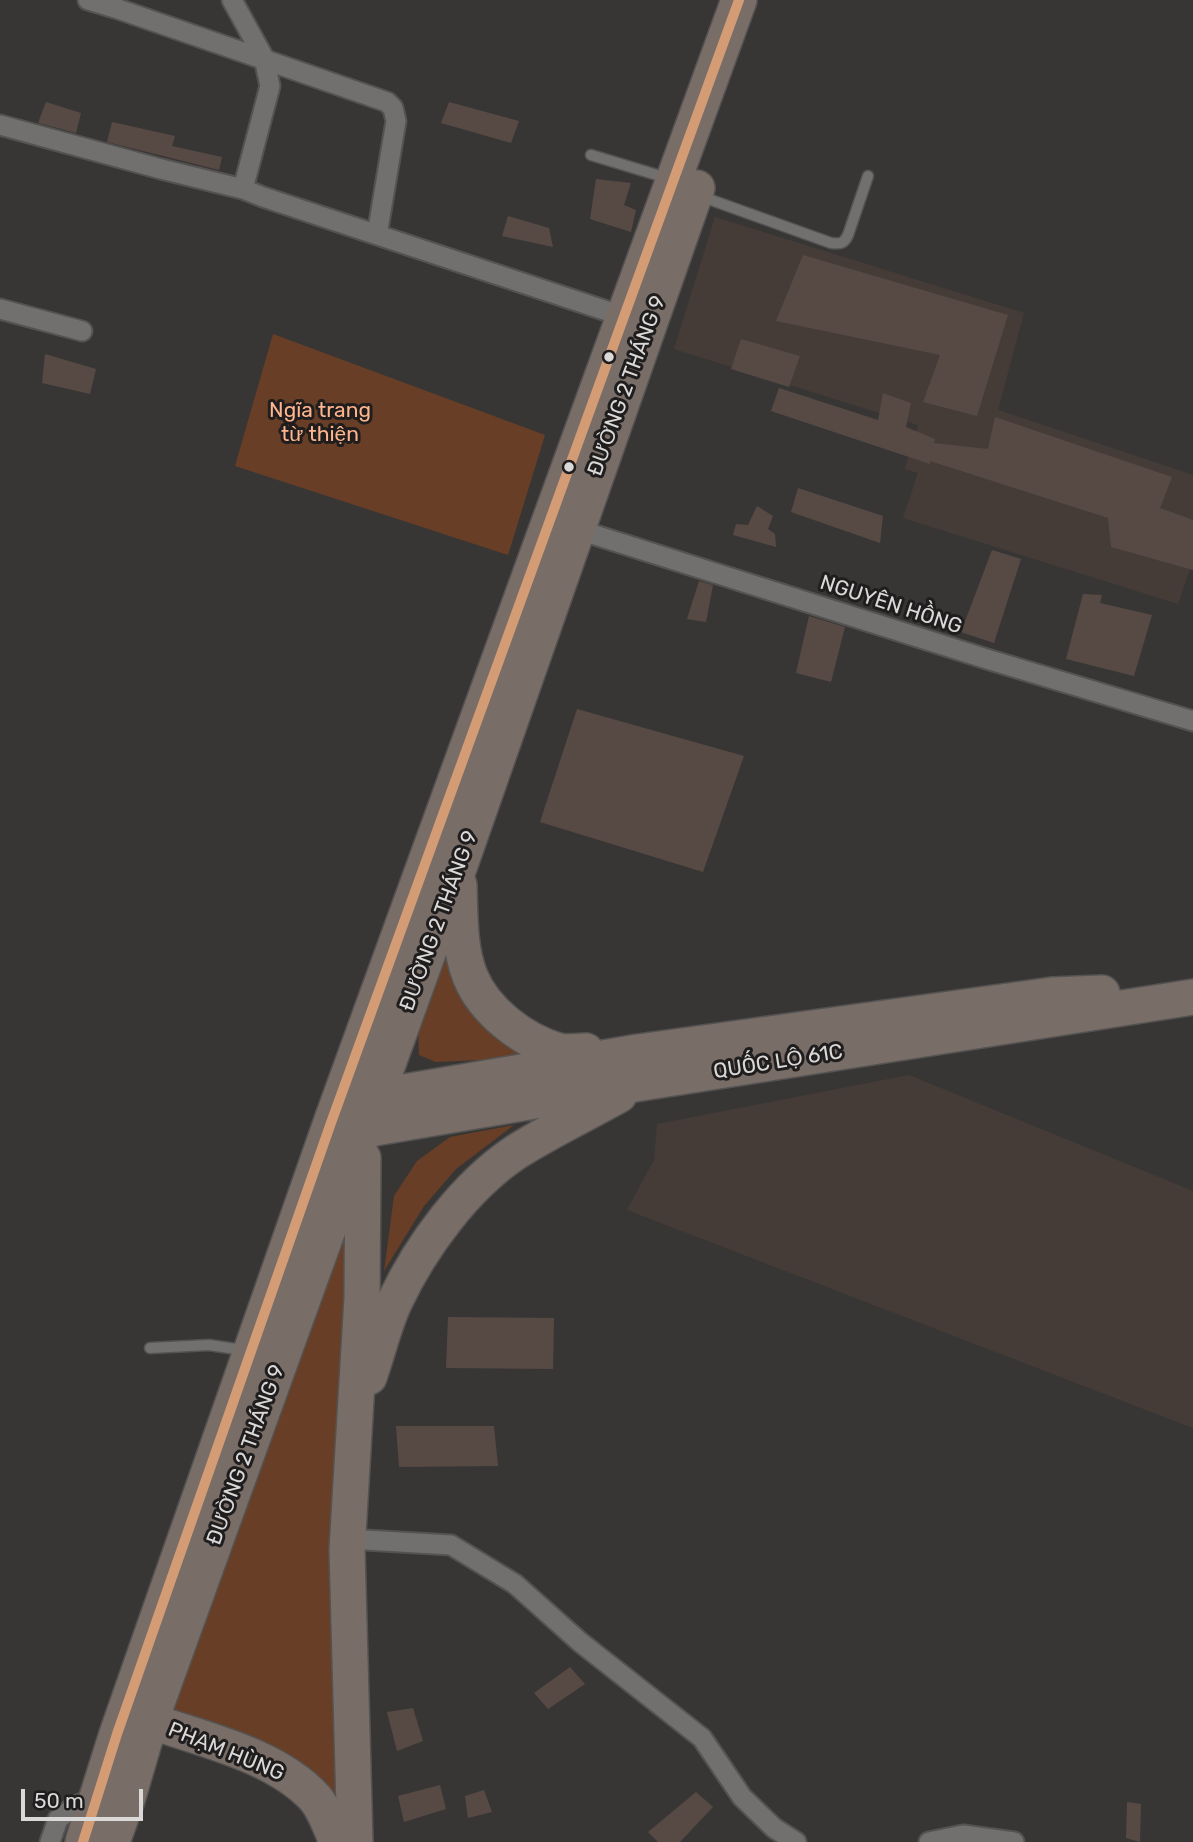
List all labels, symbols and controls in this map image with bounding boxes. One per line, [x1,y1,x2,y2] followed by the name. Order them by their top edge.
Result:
[583,293,671,479] street label: ĐƯỜNG 2 THÁNG 9
[602,350,616,364] unlabelled marker
[269,398,371,448] park label: Ngĩa trang từ thiện
[562,460,576,474] unlabelled marker
[817,570,965,640] street label: NGUYÊN HỒNG
[395,828,483,1014] street label: ĐƯỜNG 2 THÁNG 9
[711,1039,845,1085] street label: QUỐC LỘ 61C
[202,1362,290,1548] street label: ĐƯỜNG 2 THÁNG 9
[164,1717,288,1787] street label: PHẠM HÙNG
[24,1776,147,1820] scale bar
[34,1788,84,1813] text: 50 m

